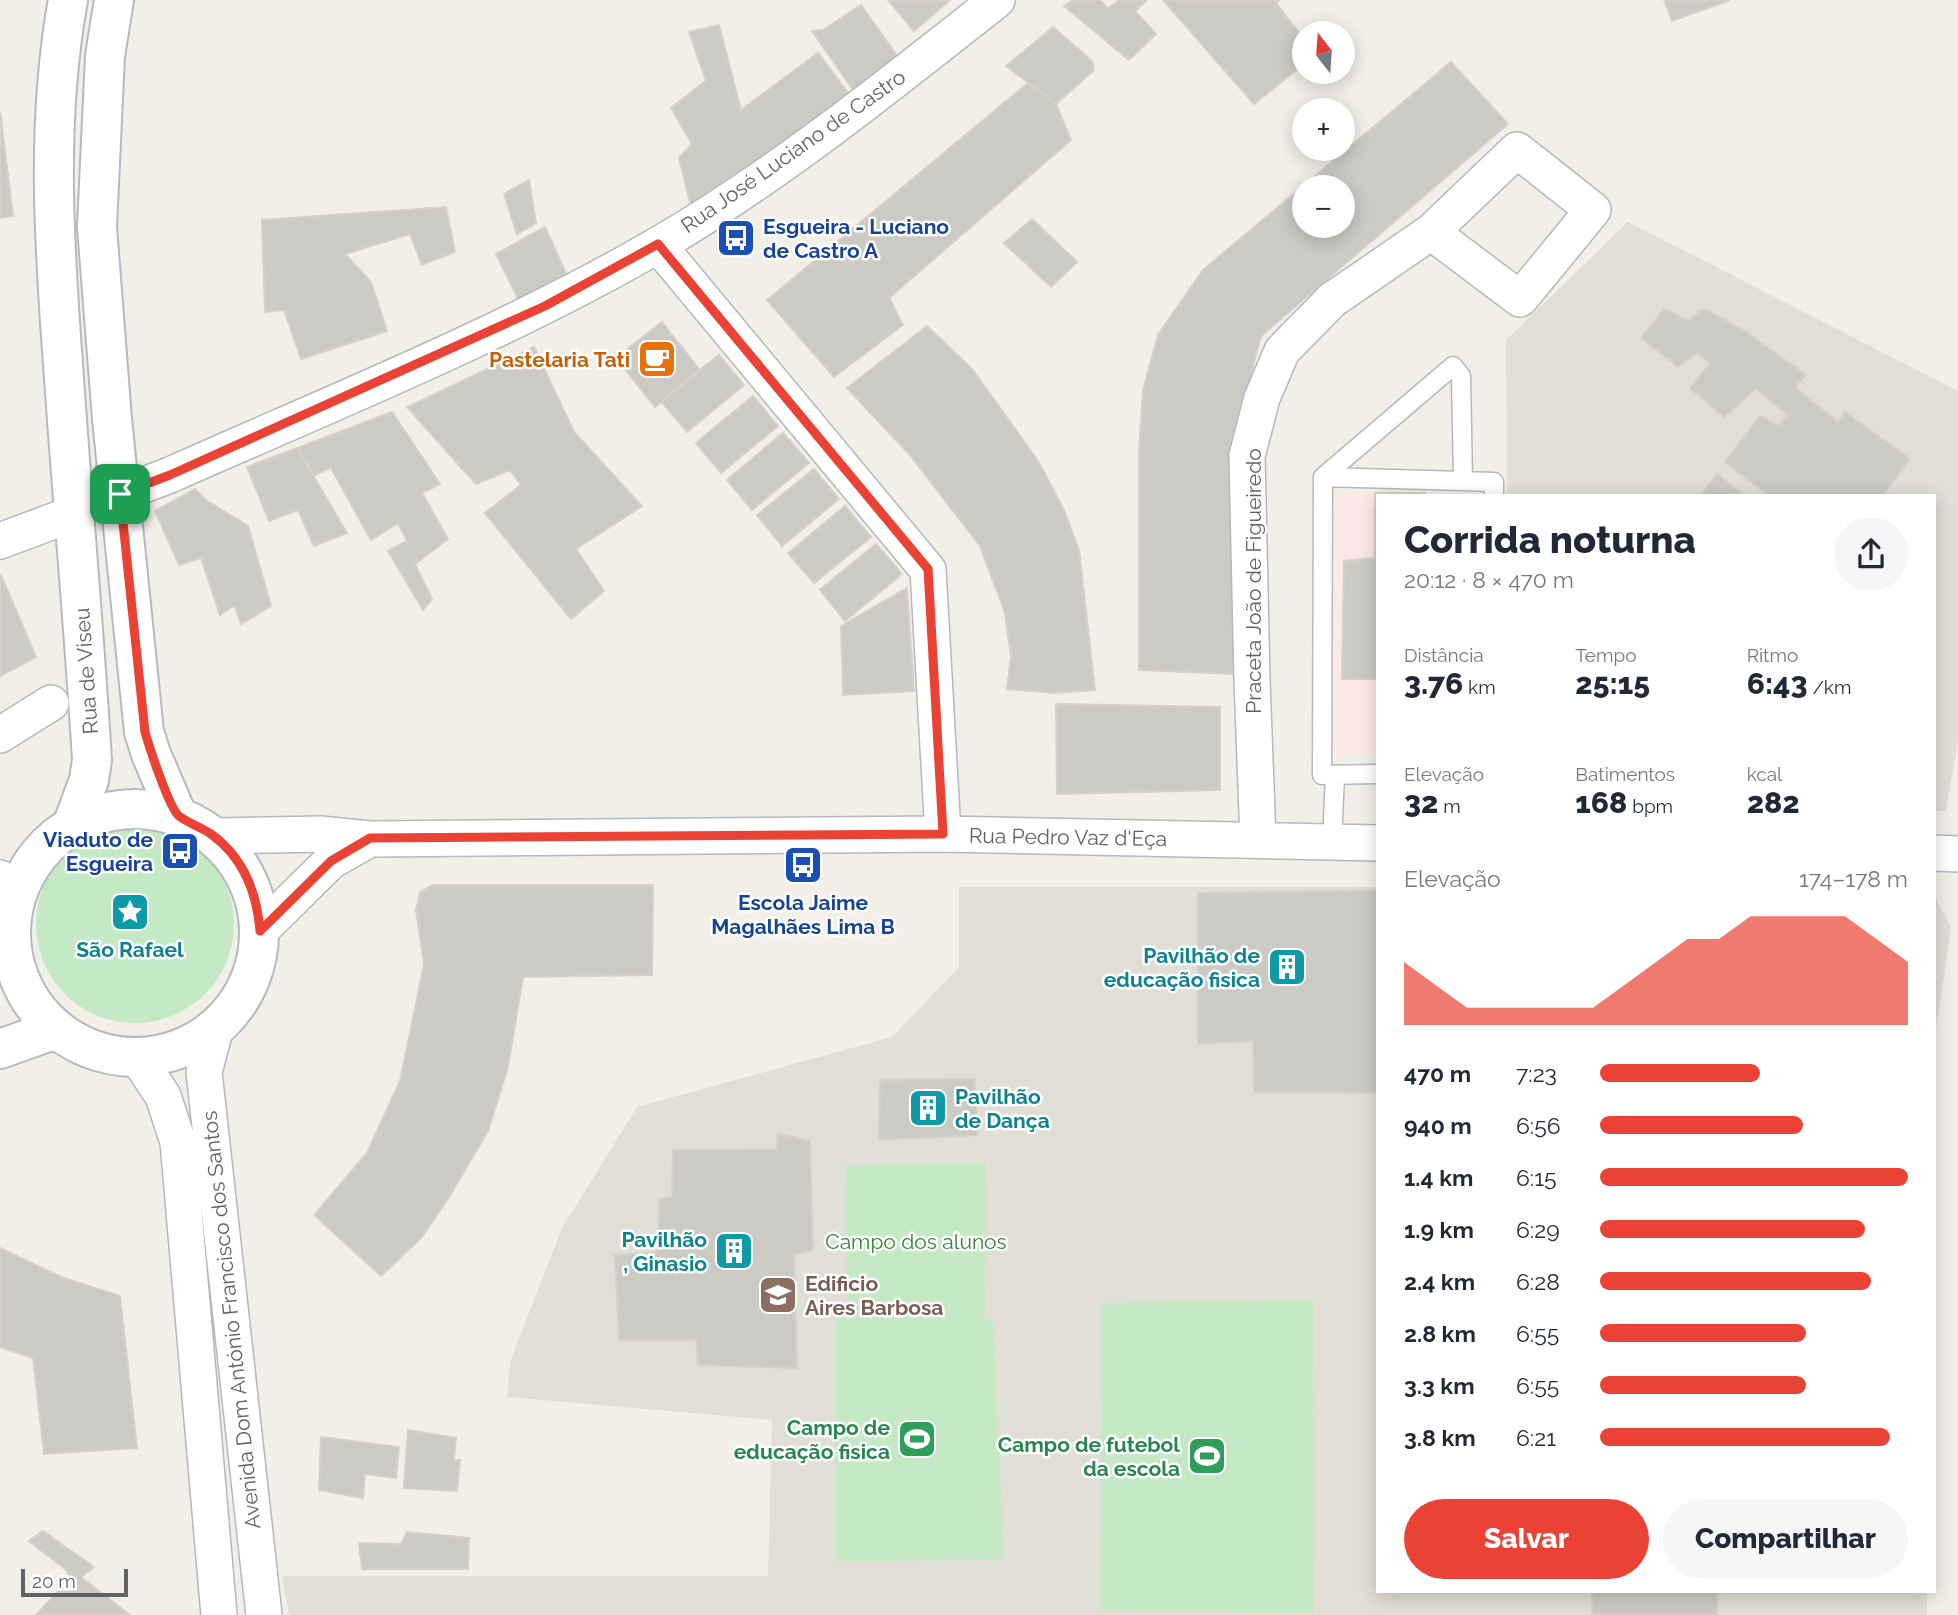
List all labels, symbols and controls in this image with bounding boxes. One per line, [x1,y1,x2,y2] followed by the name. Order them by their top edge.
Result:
[1292,21,1354,84] north arrow
[1292,21,1355,238] map controls
[676,64,910,238] street label: Rua José Luciano de Castro
[1292,98,1355,161] button: +
[1292,175,1355,238] button: −
[763,214,949,263] place label: Esgueira - Luciano de Castro A
[715,217,757,259] bus stop icon: Esgueira - Luciano de Castro A
[636,338,678,380] cafe icon: Pastelaria Tati
[489,347,630,372] place label: Pastelaria Tati
[1241,448,1266,714] street label: Praceta João de Figueiredo
[90,464,150,524] pin
[101,475,139,513] icon: arrive
[1404,517,1696,562] text: Corrida noturna
[1834,517,1908,591] button: share
[1404,566,1574,593] text: 20:12 · 8 × 470 m
[69,607,103,735] street label: Rua de Viseu
[1404,644,1484,666] text: Distância
[1575,644,1636,666] text: Tempo
[1747,644,1798,666] text: Ritmo
[1404,666,1463,701] text: 3.76
[1575,666,1650,701] text: 25:15
[1747,666,1808,701] text: 6:43
[1463,676,1496,698] text: km
[1808,676,1851,698] text: /km
[1404,763,1484,785] text: Elevação
[1575,763,1675,785] text: Batimentos
[1747,763,1782,785] text: kcal
[1404,785,1438,820] text: 32
[1575,785,1627,820] text: 168
[1747,785,1800,820] text: 282
[1438,795,1461,817] text: m
[1627,795,1673,817] text: bpm
[969,823,1167,851] street label: Rua Pedro Vaz d'Eça
[43,827,153,876] place label: Viaduto de Esgueira
[159,830,201,872] bus stop icon: Viaduto de Esgueira
[782,844,824,886] bus stop icon: Escola Jaime Magalhães Lima B
[1404,865,1501,892] text: Elevação
[1799,865,1908,892] text: 174–178 m
[711,890,895,939] place label: Escola Jaime Magalhães Lima B
[109,891,151,933] place icon: São Rafael
[76,937,184,962] place label: São Rafael
[1104,943,1260,992] place label: Pavilhão de educação fisica
[1266,946,1308,988] building icon: Pavilhão de educação fisica
[1404,1060,1471,1087] text: 470 m
[1516,1060,1557,1087] text: 7:23
[955,1084,1050,1133] place label: Pavilhão de Dança
[907,1087,949,1129] building icon: Pavilhão de Dança
[197,1110,265,1530] street label: Avenida Dom António Francisco dos Santos
[1404,1112,1472,1139] text: 940 m
[1516,1112,1561,1139] text: 6:56
[1404,1164,1473,1191] text: 1.4 km
[1516,1164,1557,1191] text: 6:15
[1404,1216,1474,1243] text: 1.9 km
[1516,1216,1560,1243] text: 6:29
[621,1227,707,1276] place label: Pavilhão , Ginasio
[825,1229,1007,1254] park label: Campo dos alunos
[713,1230,755,1272] building icon: Pavilhão , Ginasio
[1404,1268,1475,1295] text: 2.4 km
[1516,1268,1560,1295] text: 6:28
[805,1271,943,1320] place label: Edificio Aires Barbosa
[757,1274,799,1316] school or university icon: Edificio Aires Barbosa
[1404,1320,1476,1347] text: 2.8 km
[1516,1320,1559,1347] text: 6:55
[1404,1372,1475,1399] text: 3.3 km
[1516,1372,1559,1399] text: 6:55
[734,1415,890,1464] place label: Campo de educação fisica
[896,1418,938,1460] sports icon: Campo de educação fisica
[1404,1424,1476,1451] text: 3.8 km
[1516,1424,1556,1451] text: 6:21
[998,1432,1180,1481] place label: Campo de futebol da escola
[1186,1435,1228,1477] sports icon: Campo de futebol da escola
[1404,1499,1649,1579] button: Salvar
[1663,1499,1908,1579] button: Compartilhar
[21,1566,128,1598] scale bar
[32,1570,76,1592] text: 20 m

